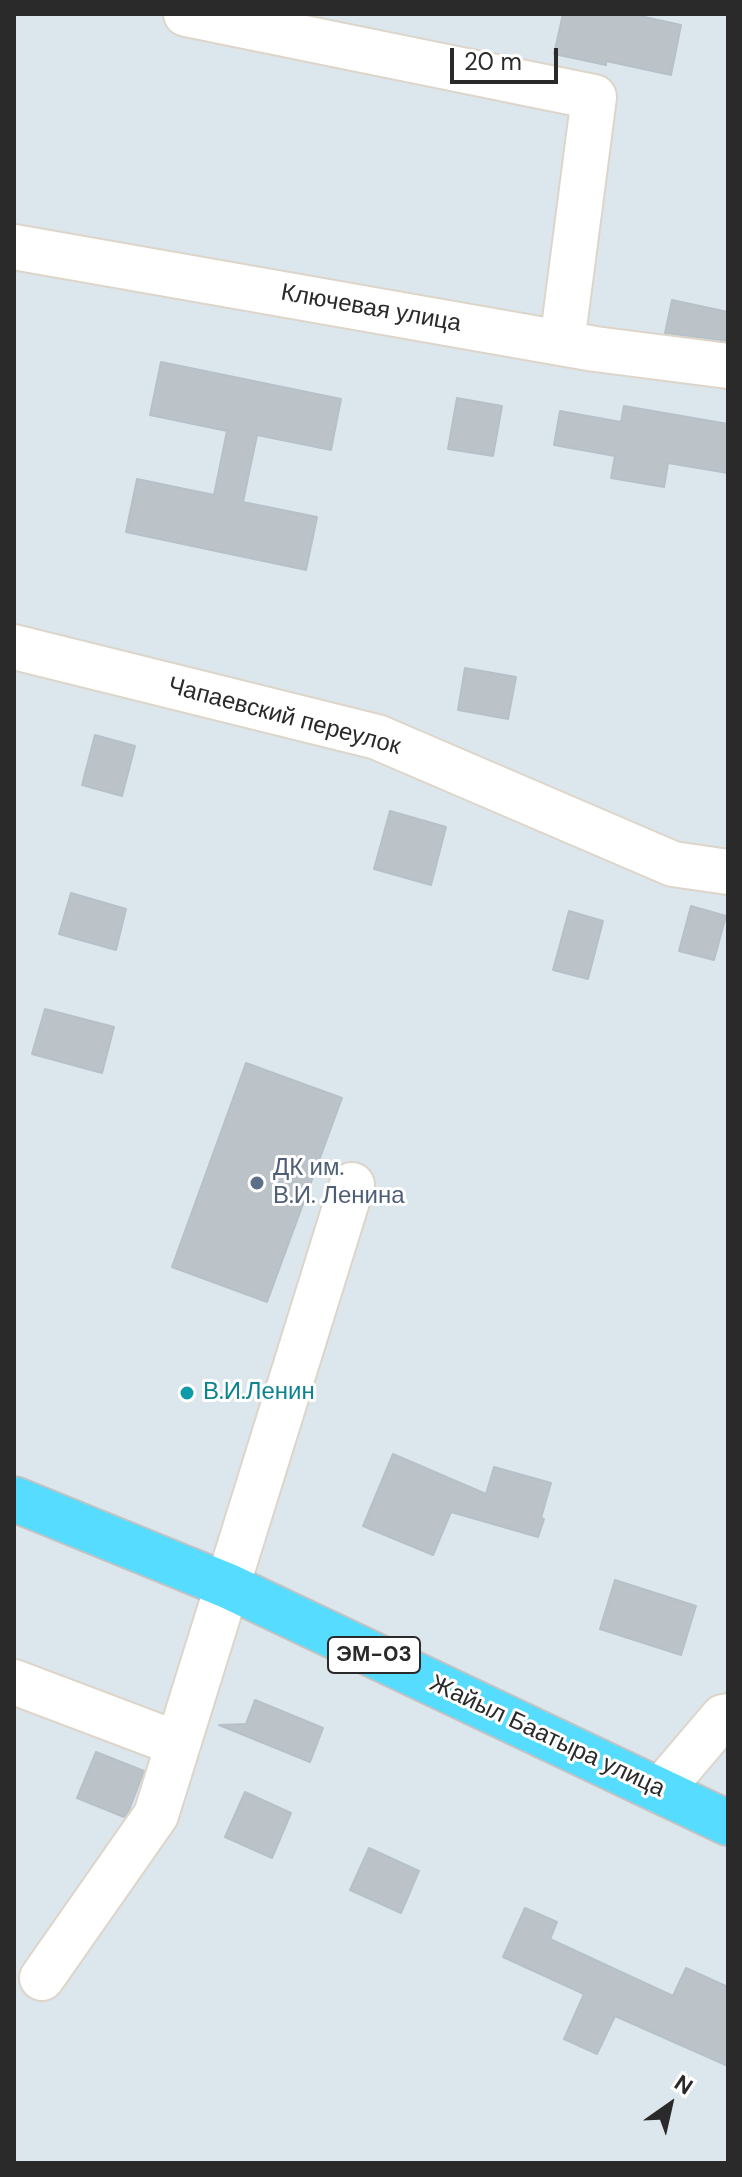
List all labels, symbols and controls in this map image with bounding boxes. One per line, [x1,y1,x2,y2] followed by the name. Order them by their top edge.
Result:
[454,32,562,82] scale bar
[464,46,522,77] text: 20 m
[279,279,463,339] street label: Ключевая улица
[165,672,403,762] street label: Чапаевский переулок
[273,1155,405,1211] place label: ДК им. В.И. Ленина
[248,1174,266,1192] marker: ДК им. В.И. Ленина
[203,1379,315,1407] place label: В.И.Ленин
[178,1384,196,1402] marker: В.И.Ленин
[328,1637,420,1673] road number: ЭМ-03
[425,1670,669,1804] street label: Жайыл Баатыра улица
[630,2065,710,2145] north arrow
[669,2068,698,2101] text: N

